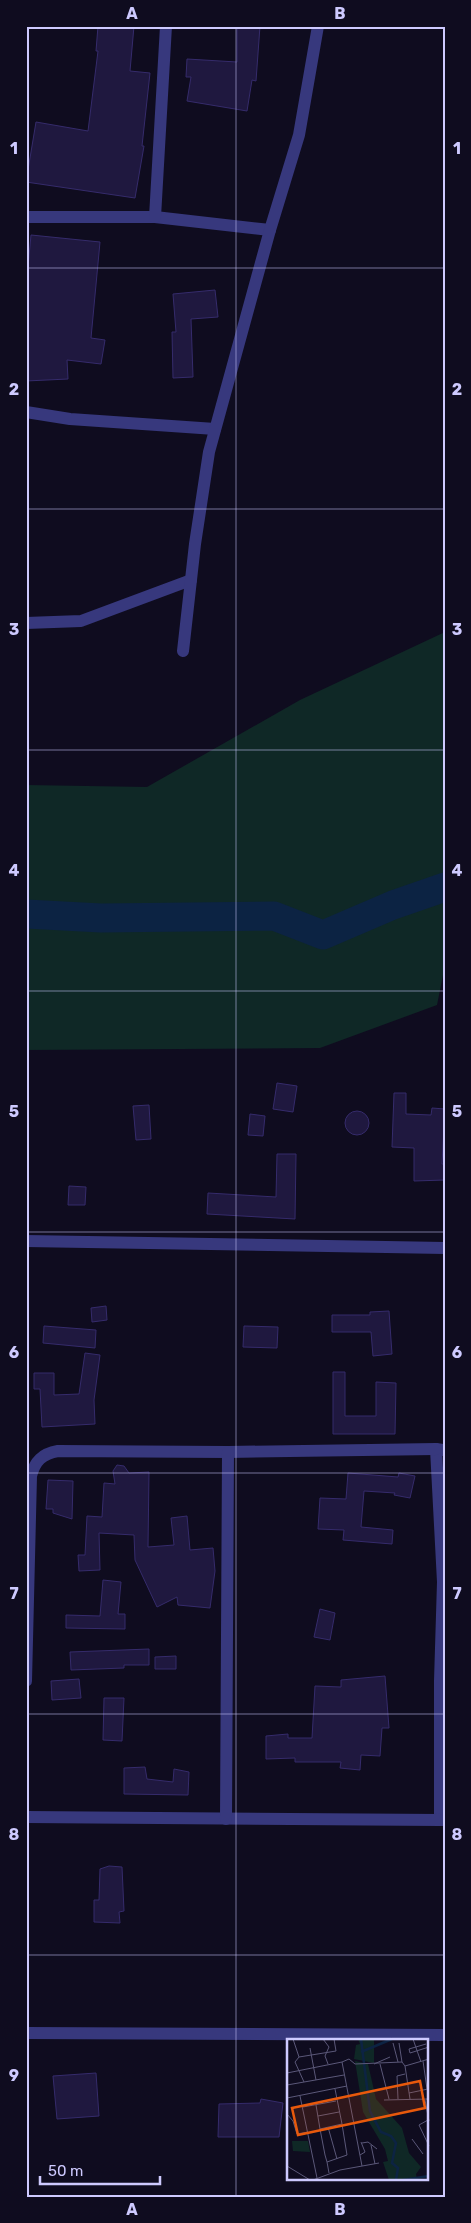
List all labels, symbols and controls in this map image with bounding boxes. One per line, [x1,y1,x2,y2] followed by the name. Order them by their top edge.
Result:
[126,4,138,23] text: A
[334,4,346,23] text: B
[10,139,18,158] text: 1
[453,139,461,158] text: 1
[9,380,19,399] text: 2
[452,380,462,399] text: 2
[9,620,19,639] text: 3
[452,620,462,639] text: 3
[9,861,20,880] text: 4
[452,861,463,880] text: 4
[9,1102,19,1121] text: 5
[452,1102,462,1121] text: 5
[9,1343,19,1362] text: 6
[452,1343,462,1362] text: 6
[9,1584,19,1603] text: 7
[452,1584,462,1603] text: 7
[9,1825,20,1844] text: 8
[452,1825,463,1844] text: 8
[287,2039,428,2180] inset map
[9,2066,19,2085] text: 9
[452,2066,462,2085] text: 9
[40,2153,160,2185] scale bar
[48,2162,83,2180] text: 50 m
[126,2200,138,2219] text: A
[334,2200,346,2219] text: B

